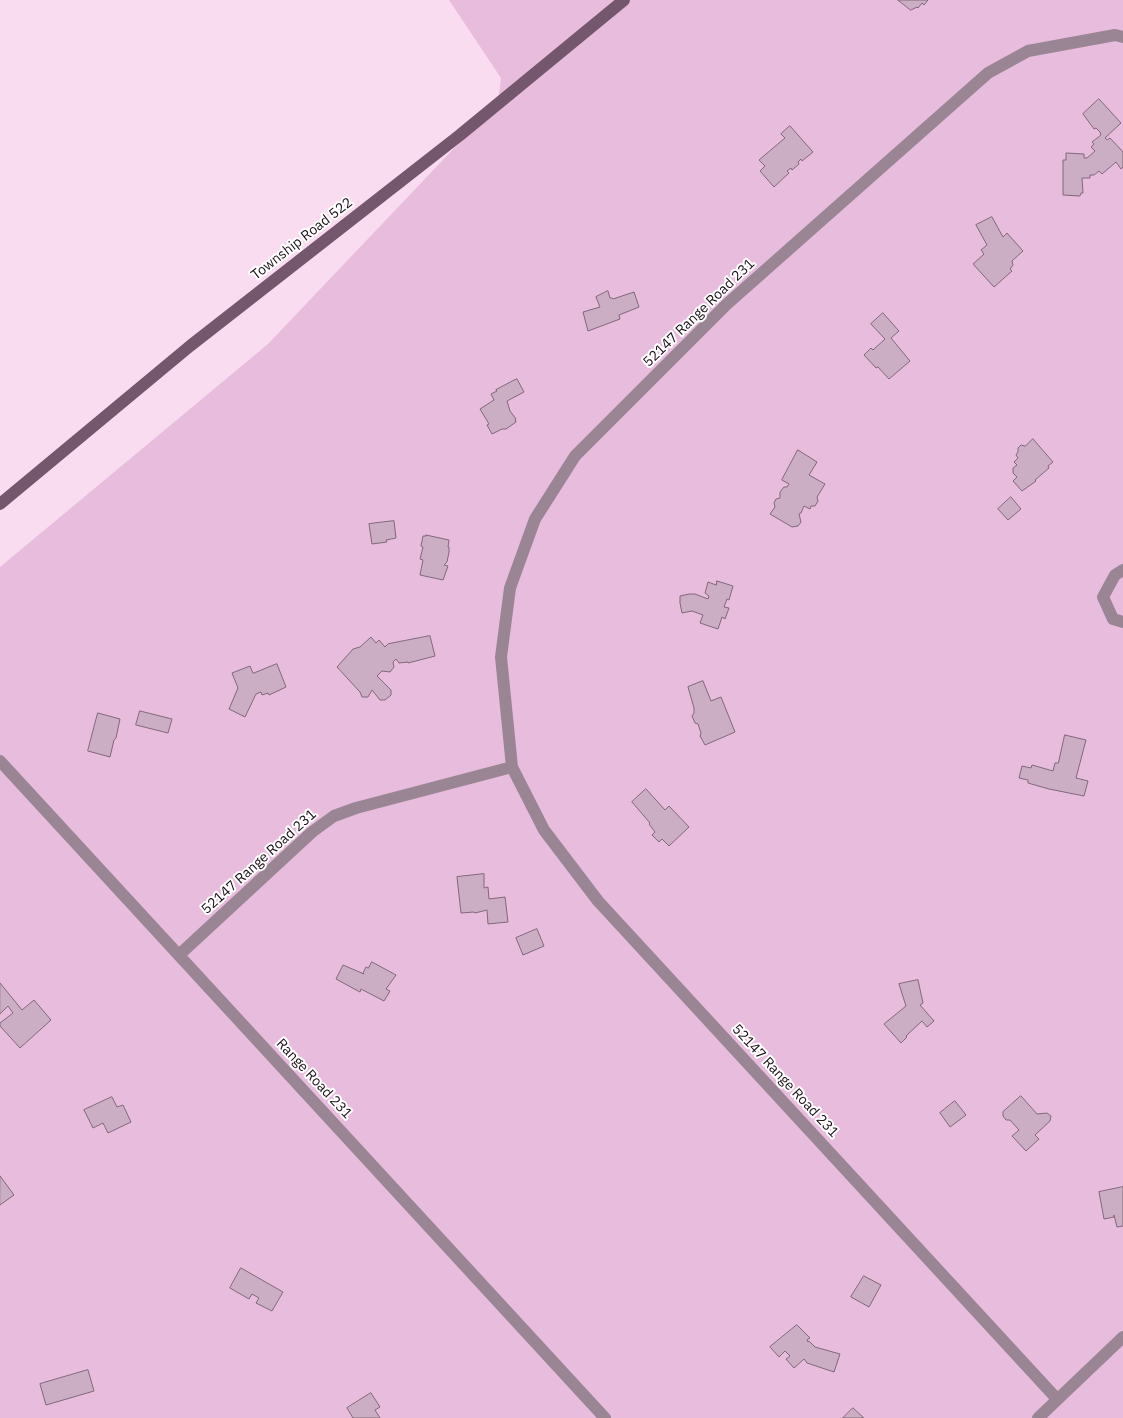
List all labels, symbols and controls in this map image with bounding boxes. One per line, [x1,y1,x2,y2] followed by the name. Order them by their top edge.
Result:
[248,194,356,284] street label: Township Road 522
[640,255,758,371] street label: 52147 Range Road 231
[198,806,320,918] street label: 52147 Range Road 231
[728,1021,842,1141] street label: 52147 Range Road 231
[273,1036,355,1122] street label: Range Road 231

